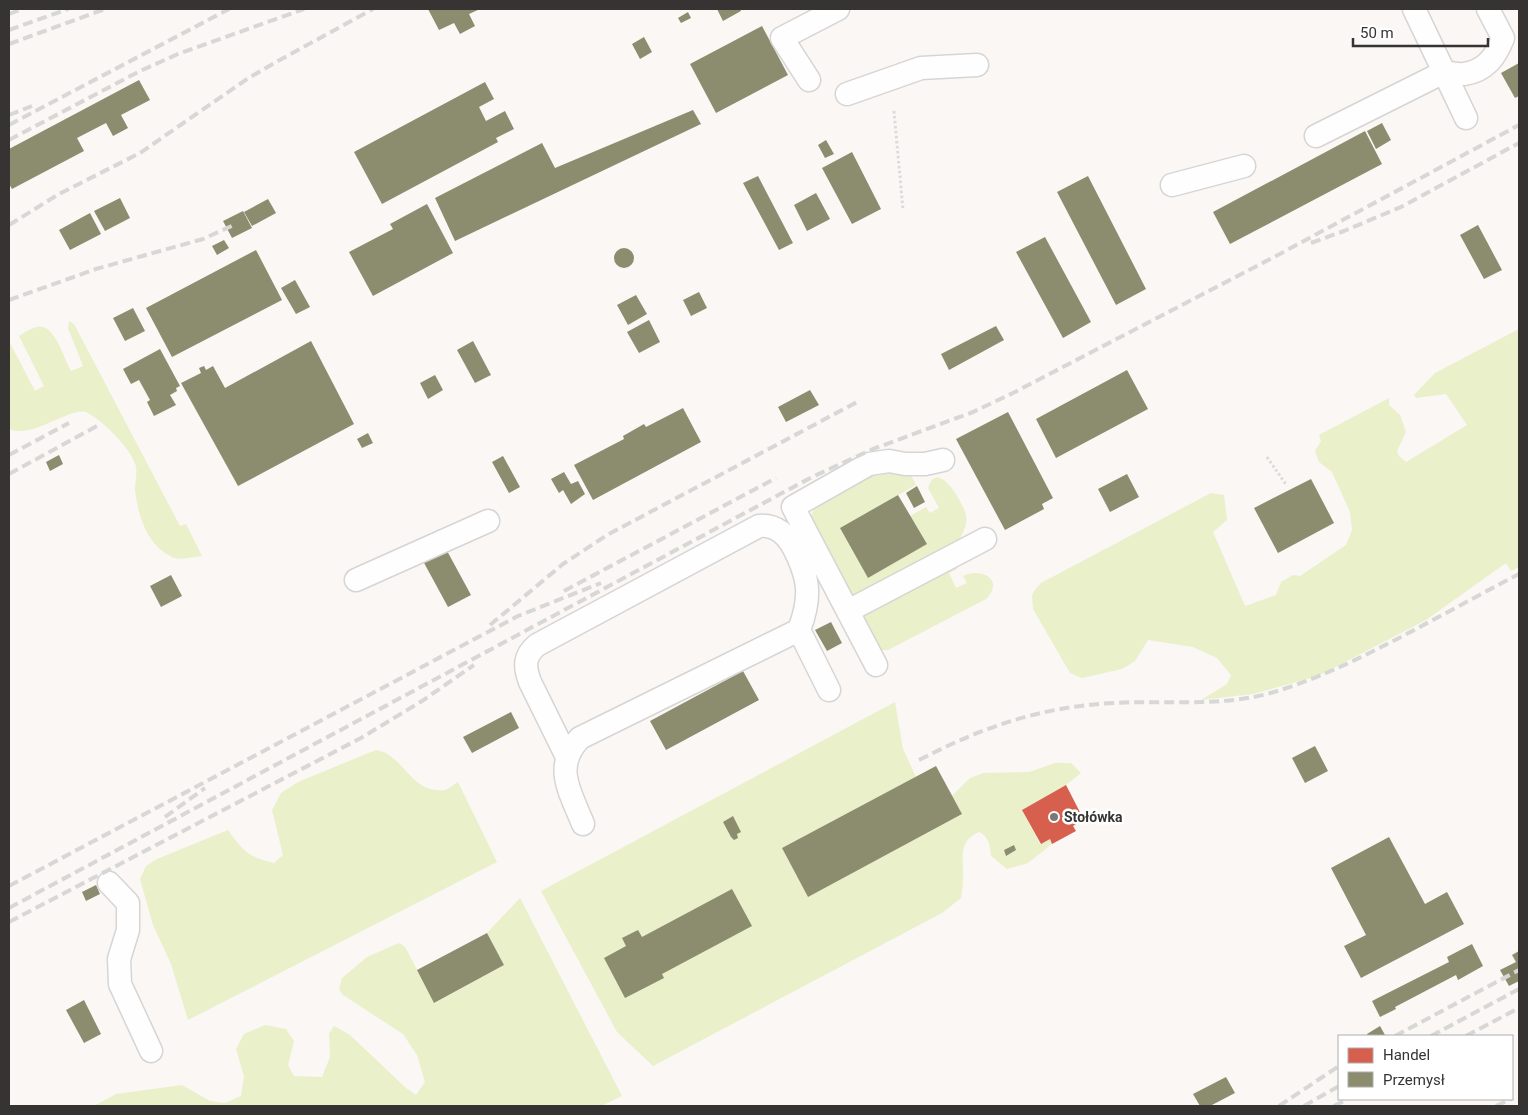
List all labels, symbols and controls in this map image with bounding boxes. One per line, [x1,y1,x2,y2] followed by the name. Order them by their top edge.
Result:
[1353,15,1488,47] scale bar
[1360,24,1394,42] text: 50 m
[1064,809,1123,825] place label: Stołówka
[1048,811,1060,823] marker: Stołówka
[1338,1035,1513,1100] legend
[1383,1046,1430,1064] text: Handel
[1383,1071,1445,1089] text: Przemysł

